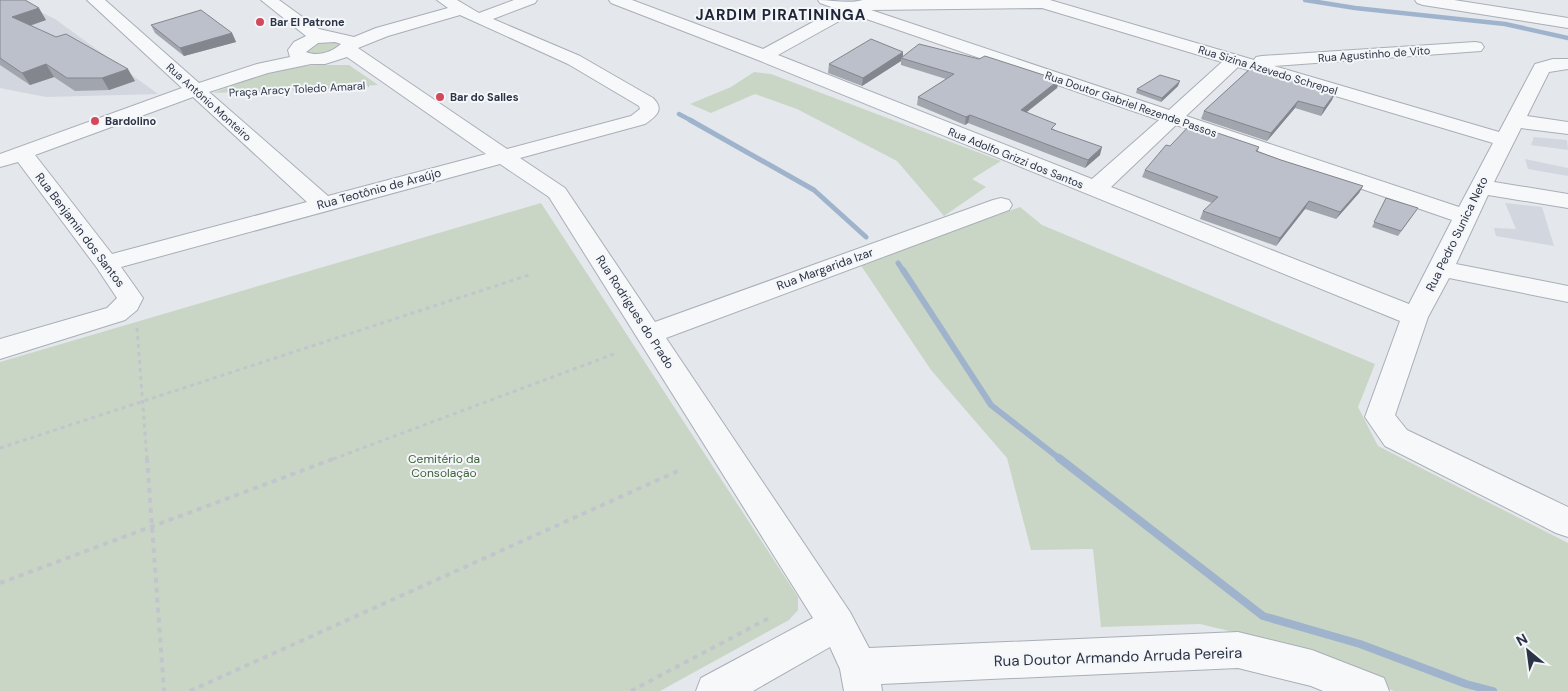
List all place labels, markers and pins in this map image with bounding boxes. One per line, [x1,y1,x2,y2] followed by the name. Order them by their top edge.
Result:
[270,15,345,29] place label: Bar El Patrone
[254,16,266,28] marker: Bar El Patrone
[450,90,519,104] place label: Bar do Salles
[434,91,446,103] marker: Bar do Salles
[105,114,157,128] place label: Bardolino
[89,115,101,127] marker: Bardolino

